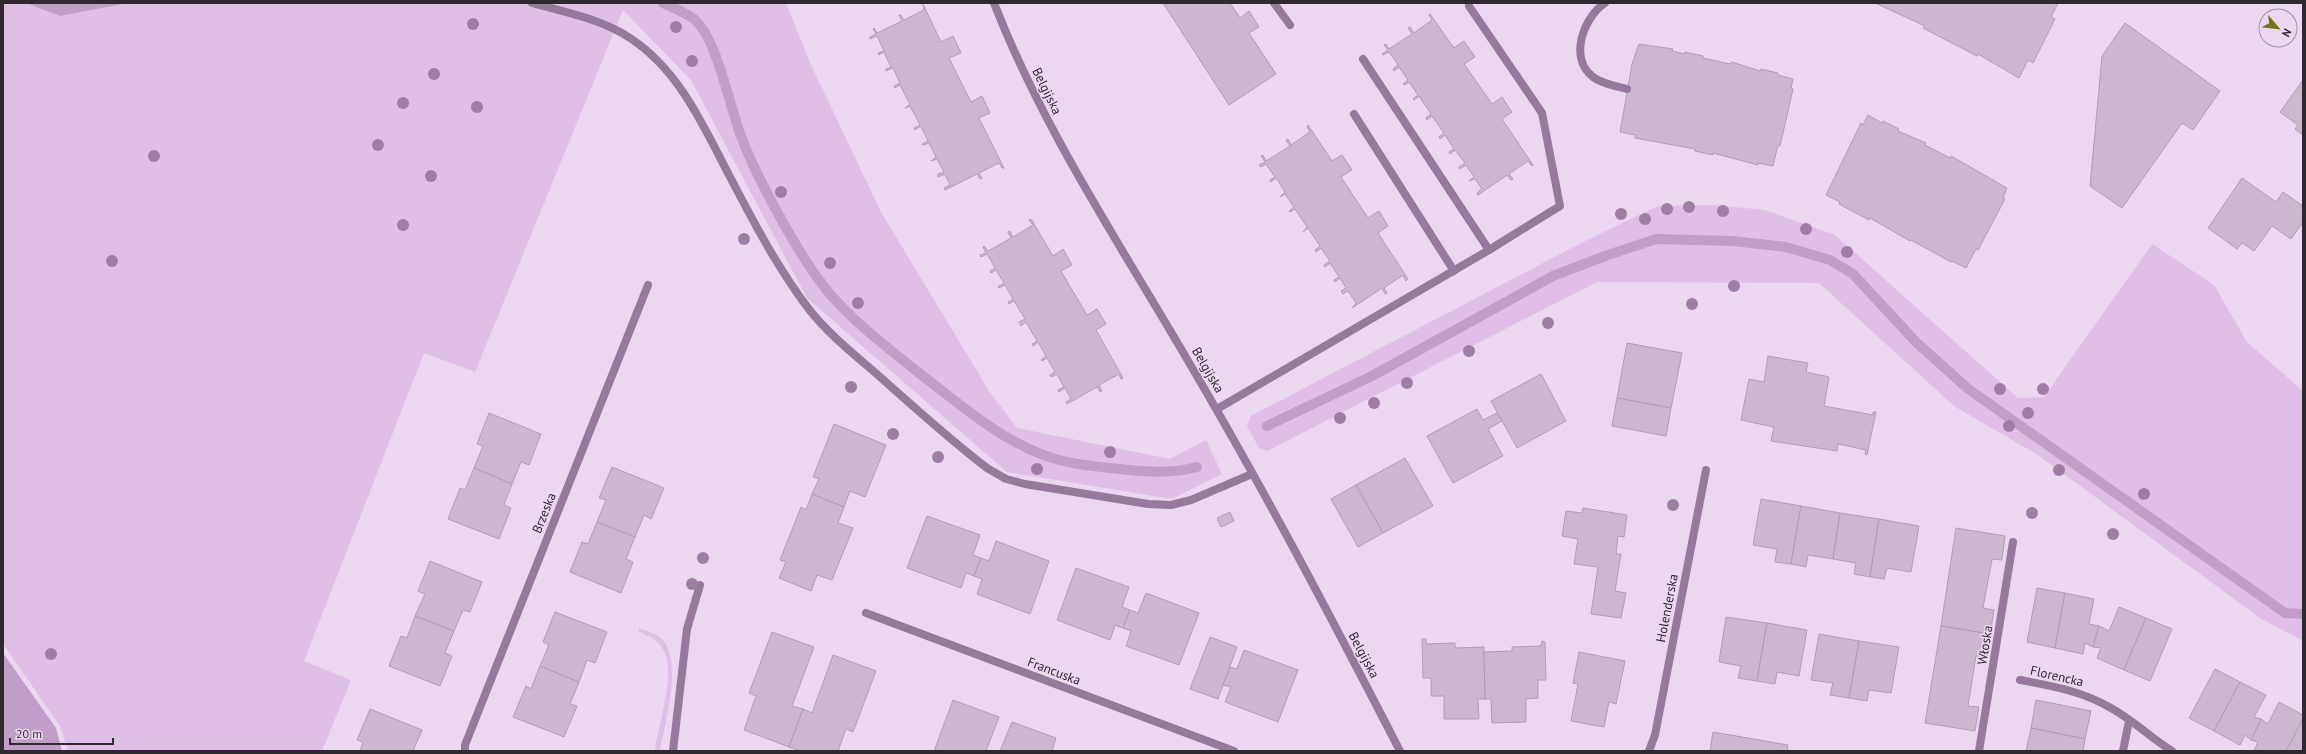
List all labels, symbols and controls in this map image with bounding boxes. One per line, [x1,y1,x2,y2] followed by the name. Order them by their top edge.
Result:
[2258,8,2298,48] north arrow
[2279,26,2295,39] text: N
[1028,65,1066,117] street label: Belgijska
[1188,344,1228,396] street label: Belgijska
[528,490,560,536] street label: Brzeska
[1652,572,1682,644] street label: Holenderska
[1974,624,1996,666] street label: Włoska
[1345,629,1383,681] street label: Belgijska
[1025,653,1083,689] street label: Francuska
[2029,662,2085,690] street label: Florencka
[10,720,113,746] scale bar
[16,726,42,741] text: 20 m

